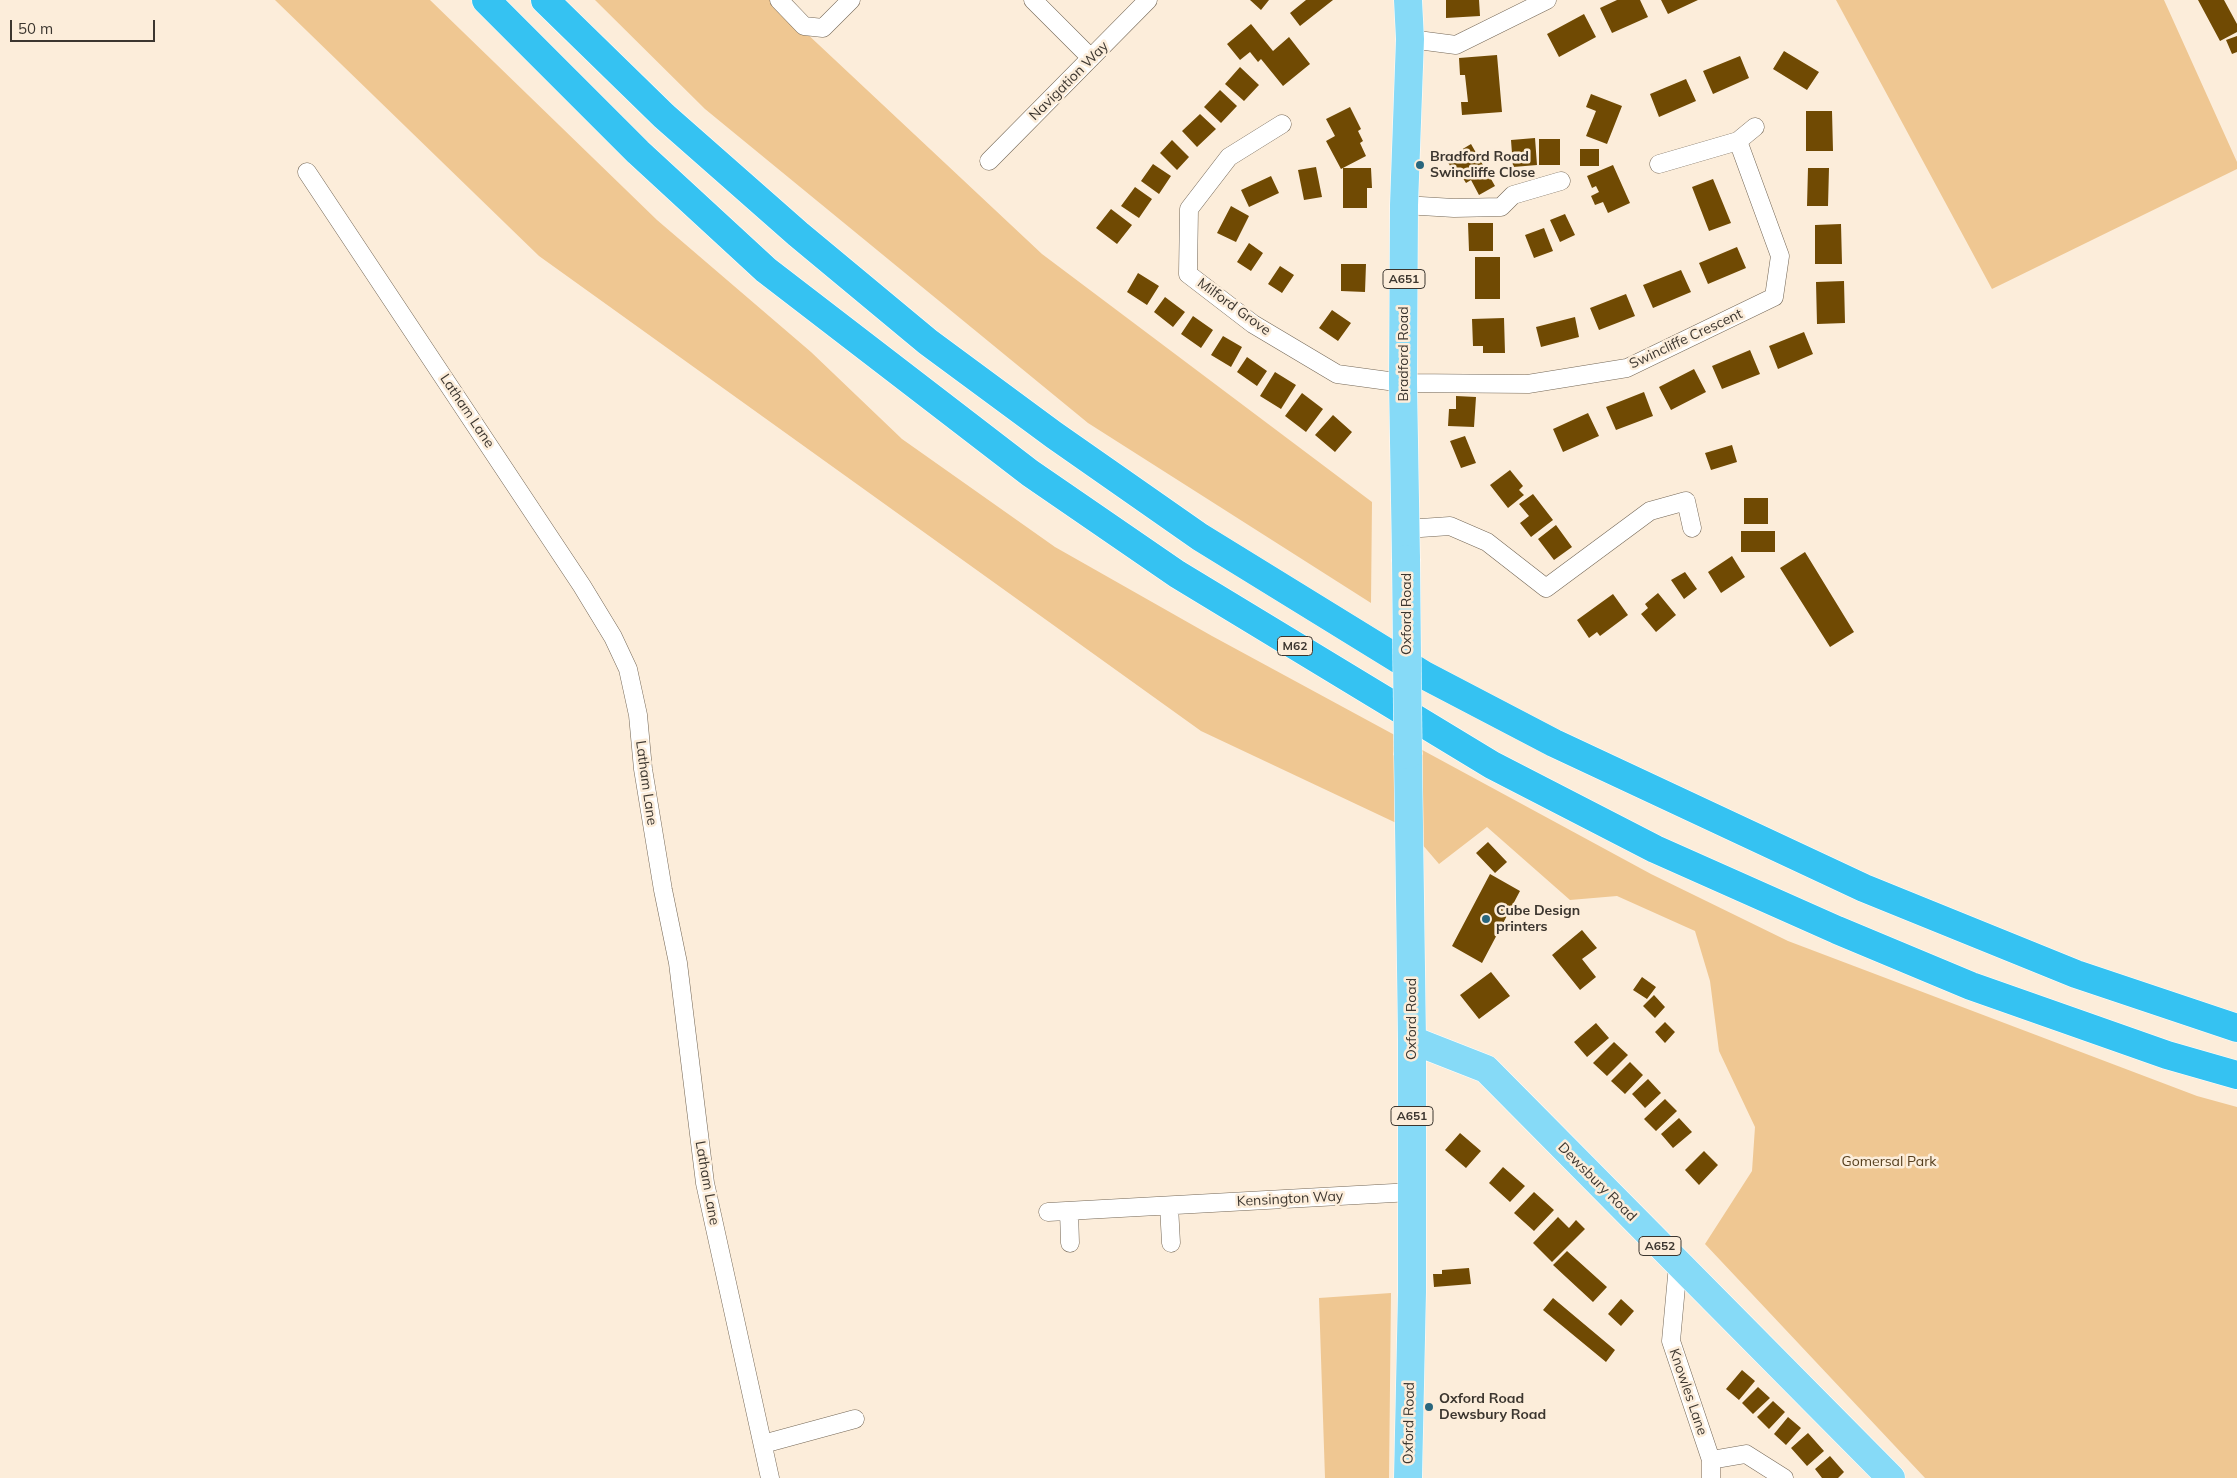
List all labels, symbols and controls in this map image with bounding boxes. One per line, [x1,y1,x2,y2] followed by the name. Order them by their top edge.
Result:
[12,10,158,42] scale bar
[18,19,53,38] text: 50 m
[1026,38,1112,124] street label: Navigation Way
[1430,149,1535,182] place label: Bradford Road Swincliffe Close
[1414,159,1426,171] marker: Bradford Road Swincliffe Close
[1383,270,1425,288] road number: A651
[1194,275,1274,339] street label: Milford Grove
[1627,305,1745,373] street label: Swincliffe Crescent
[1396,306,1412,402] street label: Bradford Road
[436,371,498,451] street label: Latham Lane
[1399,573,1415,655] street label: Oxford Road
[1278,636,1312,656] road number: M62
[632,740,660,826] street label: Latham Lane
[1496,903,1580,936] place label: Cube Design printers
[1480,913,1492,925] marker: Cube Design printers
[1404,978,1420,1060] street label: Oxford Road
[1391,1106,1433,1126] road number: A651
[1554,1139,1640,1225] street label: Dewsbury Road
[691,1140,723,1226] street label: Latham Lane
[1842,1154,1936,1170] park label: Gomersal Park
[1236,1188,1344,1210] street label: Kensington Way
[1639,1236,1681,1256] road number: A652
[1665,1346,1711,1438] street label: Knowles Lane
[1400,1382,1418,1464] street label: Oxford Road
[1439,1391,1546,1424] place label: Oxford Road Dewsbury Road
[1423,1401,1435,1413] marker: Oxford Road Dewsbury Road

